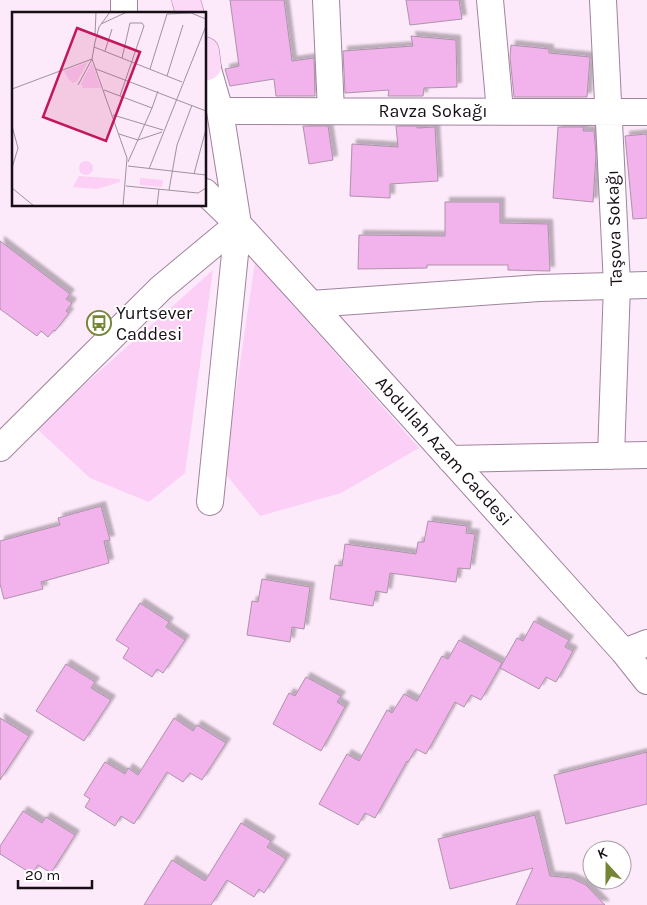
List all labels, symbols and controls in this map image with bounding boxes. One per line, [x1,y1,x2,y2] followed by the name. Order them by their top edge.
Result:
[12,12,206,206] inset map
[379,100,488,122] street label: Ravza Sokağı
[601,170,627,286] street label: Taşova Sokağı
[116,302,193,345] place label: Yurtsever Caddesi
[86,310,112,336] bus stop icon: Yurtsever Caddesi
[371,372,517,530] street label: Abdullah Azam Caddesi
[582,840,632,890] north arrow
[595,843,611,863] text: K
[18,858,91,890] scale bar
[25,866,60,884] text: 20 m

